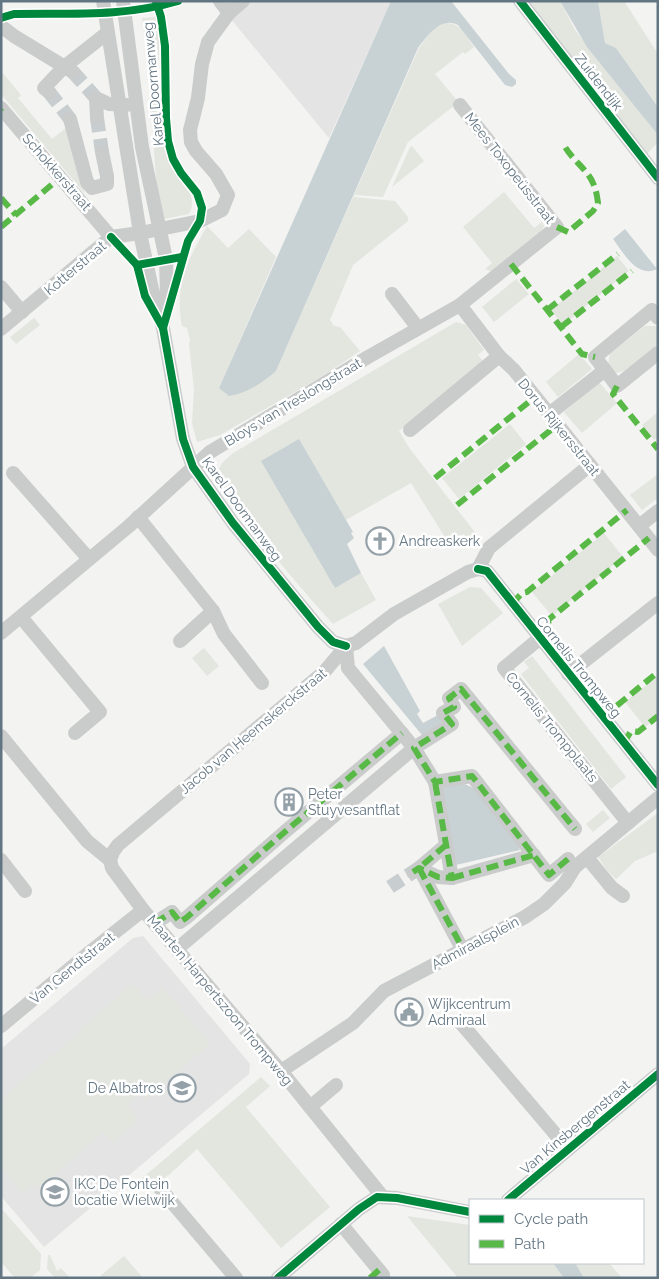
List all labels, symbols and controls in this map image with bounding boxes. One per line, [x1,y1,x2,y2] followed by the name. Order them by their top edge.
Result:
[140,21,166,147] street label: Karel Doormanweg
[572,51,626,114] street label: Zuidendijk
[462,109,559,227] street label: Mees Toxopeüsstraat
[19,130,95,214] street label: Schokkerstraat
[41,237,109,298] street label: Kotterstraat
[222,355,365,449] street label: Bloys van Treslongstraat
[515,375,603,479] street label: Dorus Rijkersstraat
[199,454,285,564] street label: Karel Doormanweg
[365,526,395,556] church icon: Andreaskerk
[399,533,481,549] place label: Andreaskerk
[533,613,625,721] street label: Cornelis Trompweg
[177,665,330,797] street label: Jacob van Heemskerckstraat
[503,669,601,785] street label: Cornelis Trompplaats
[308,786,400,818] place label: Peter Stuyvesantflat
[274,787,304,817] building icon: Peter Stuyvesantflat
[144,912,296,1088] street label: Maarten Harpertszoon Trompweg
[429,913,521,973] street label: Admiraalsplein
[26,929,118,1007] street label: Van Gendtstraat
[428,996,511,1028] place label: Wijkcentrum Admiraal
[394,997,424,1027] public building icon: Wijkcentrum Admiraal
[167,1073,197,1103] school or university icon: De Albatros
[517,1076,633,1177] street label: Van Kinsbergenstraat
[88,1080,163,1096] place label: De Albatros
[74,1176,176,1208] place label: IKC De Fontein locatie Wielwijk
[40,1177,70,1207] school or university icon: IKC De Fontein locatie Wielwijk
[469,1199,644,1264] legend
[514,1210,588,1228] text: Cycle path
[514,1235,545,1253] text: Path

